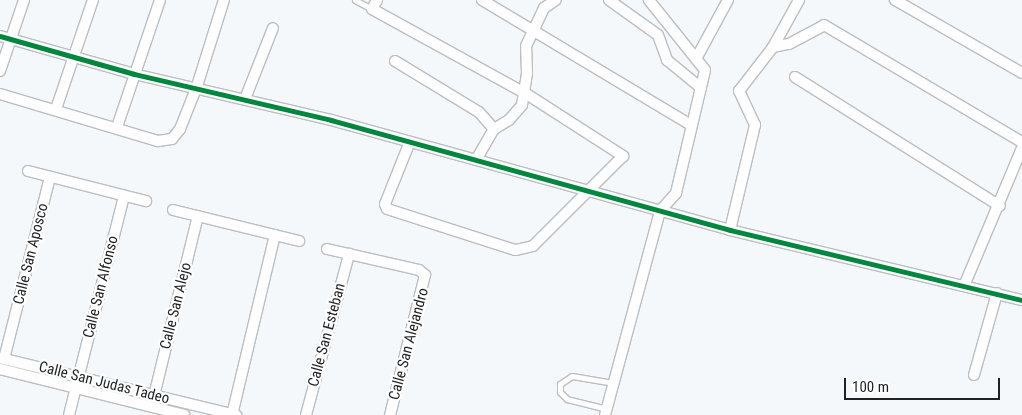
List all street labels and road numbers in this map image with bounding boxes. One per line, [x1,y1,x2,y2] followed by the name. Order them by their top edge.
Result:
[10,202,52,306] street label: Calle San Aposco
[80,234,122,340] street label: Calle San Alfonso
[157,261,195,351] street label: Calle San Alejo
[305,281,349,389] street label: Calle San Esteban
[385,286,433,402] street label: Calle San Alejandro
[37,358,171,408] street label: Calle San Judas Tadeo

